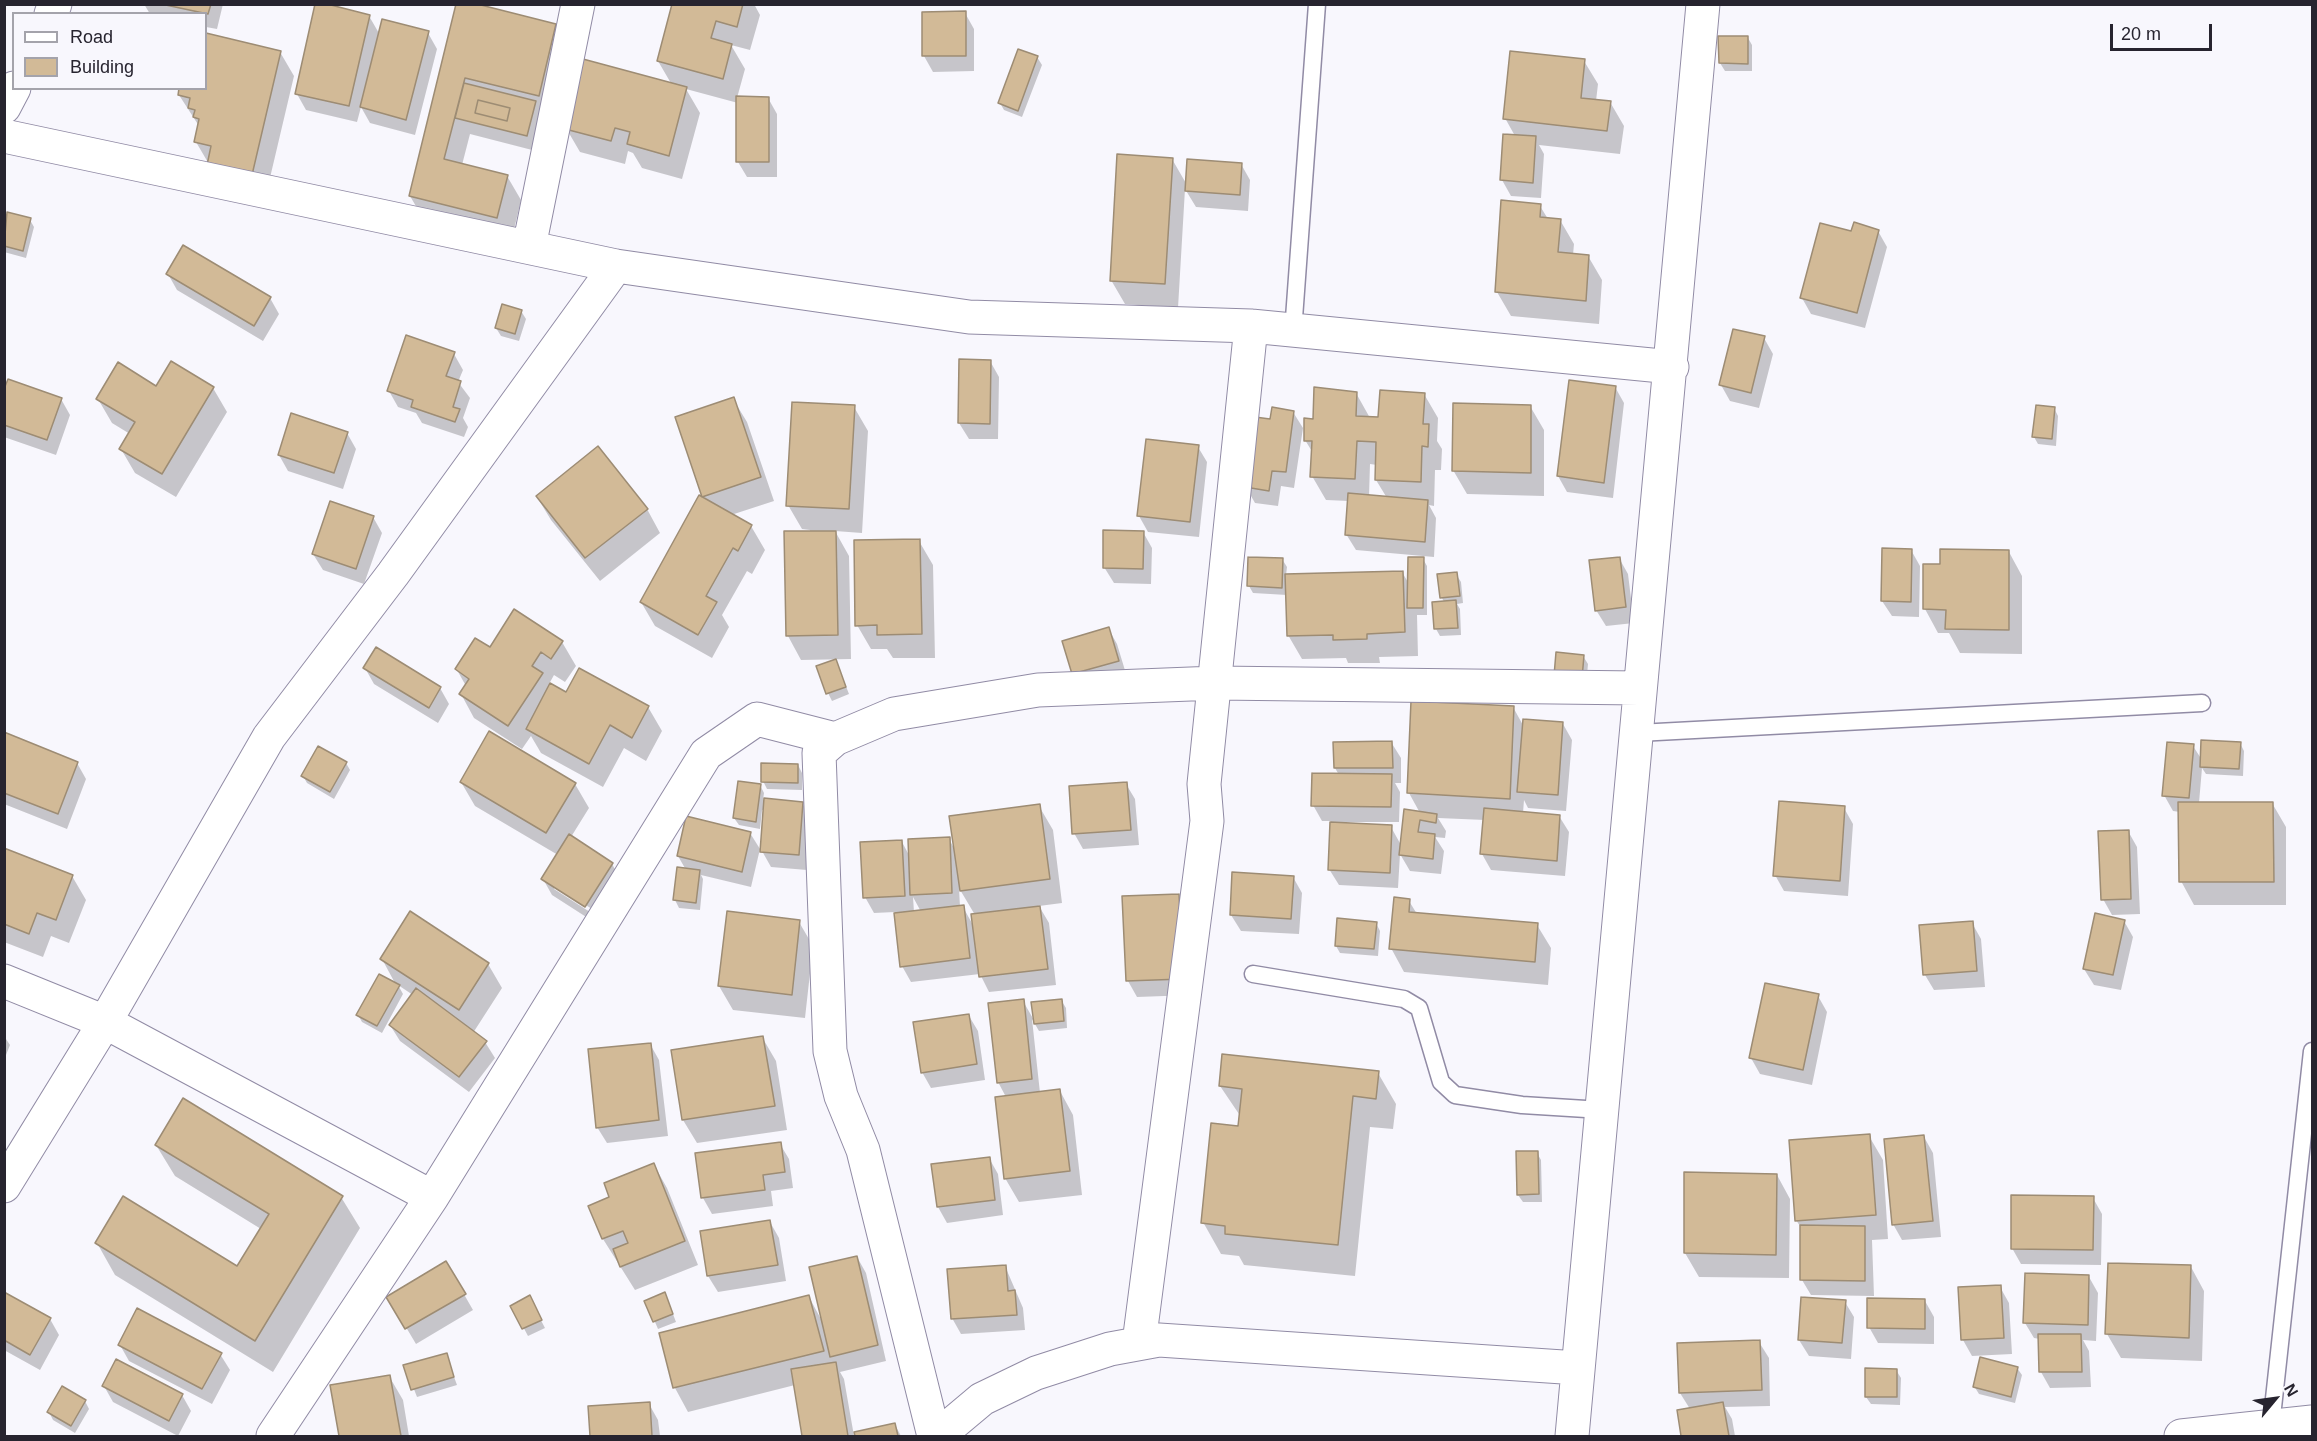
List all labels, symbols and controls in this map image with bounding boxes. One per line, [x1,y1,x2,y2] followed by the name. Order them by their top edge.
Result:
[12,12,207,90] legend
[2113,12,2215,50] scale bar
[2121,24,2161,44] text: 20 m
[70,27,113,47] text: Road
[70,57,134,77] text: Building
[2245,1369,2305,1429] north arrow
[2281,1381,2301,1399] text: N

